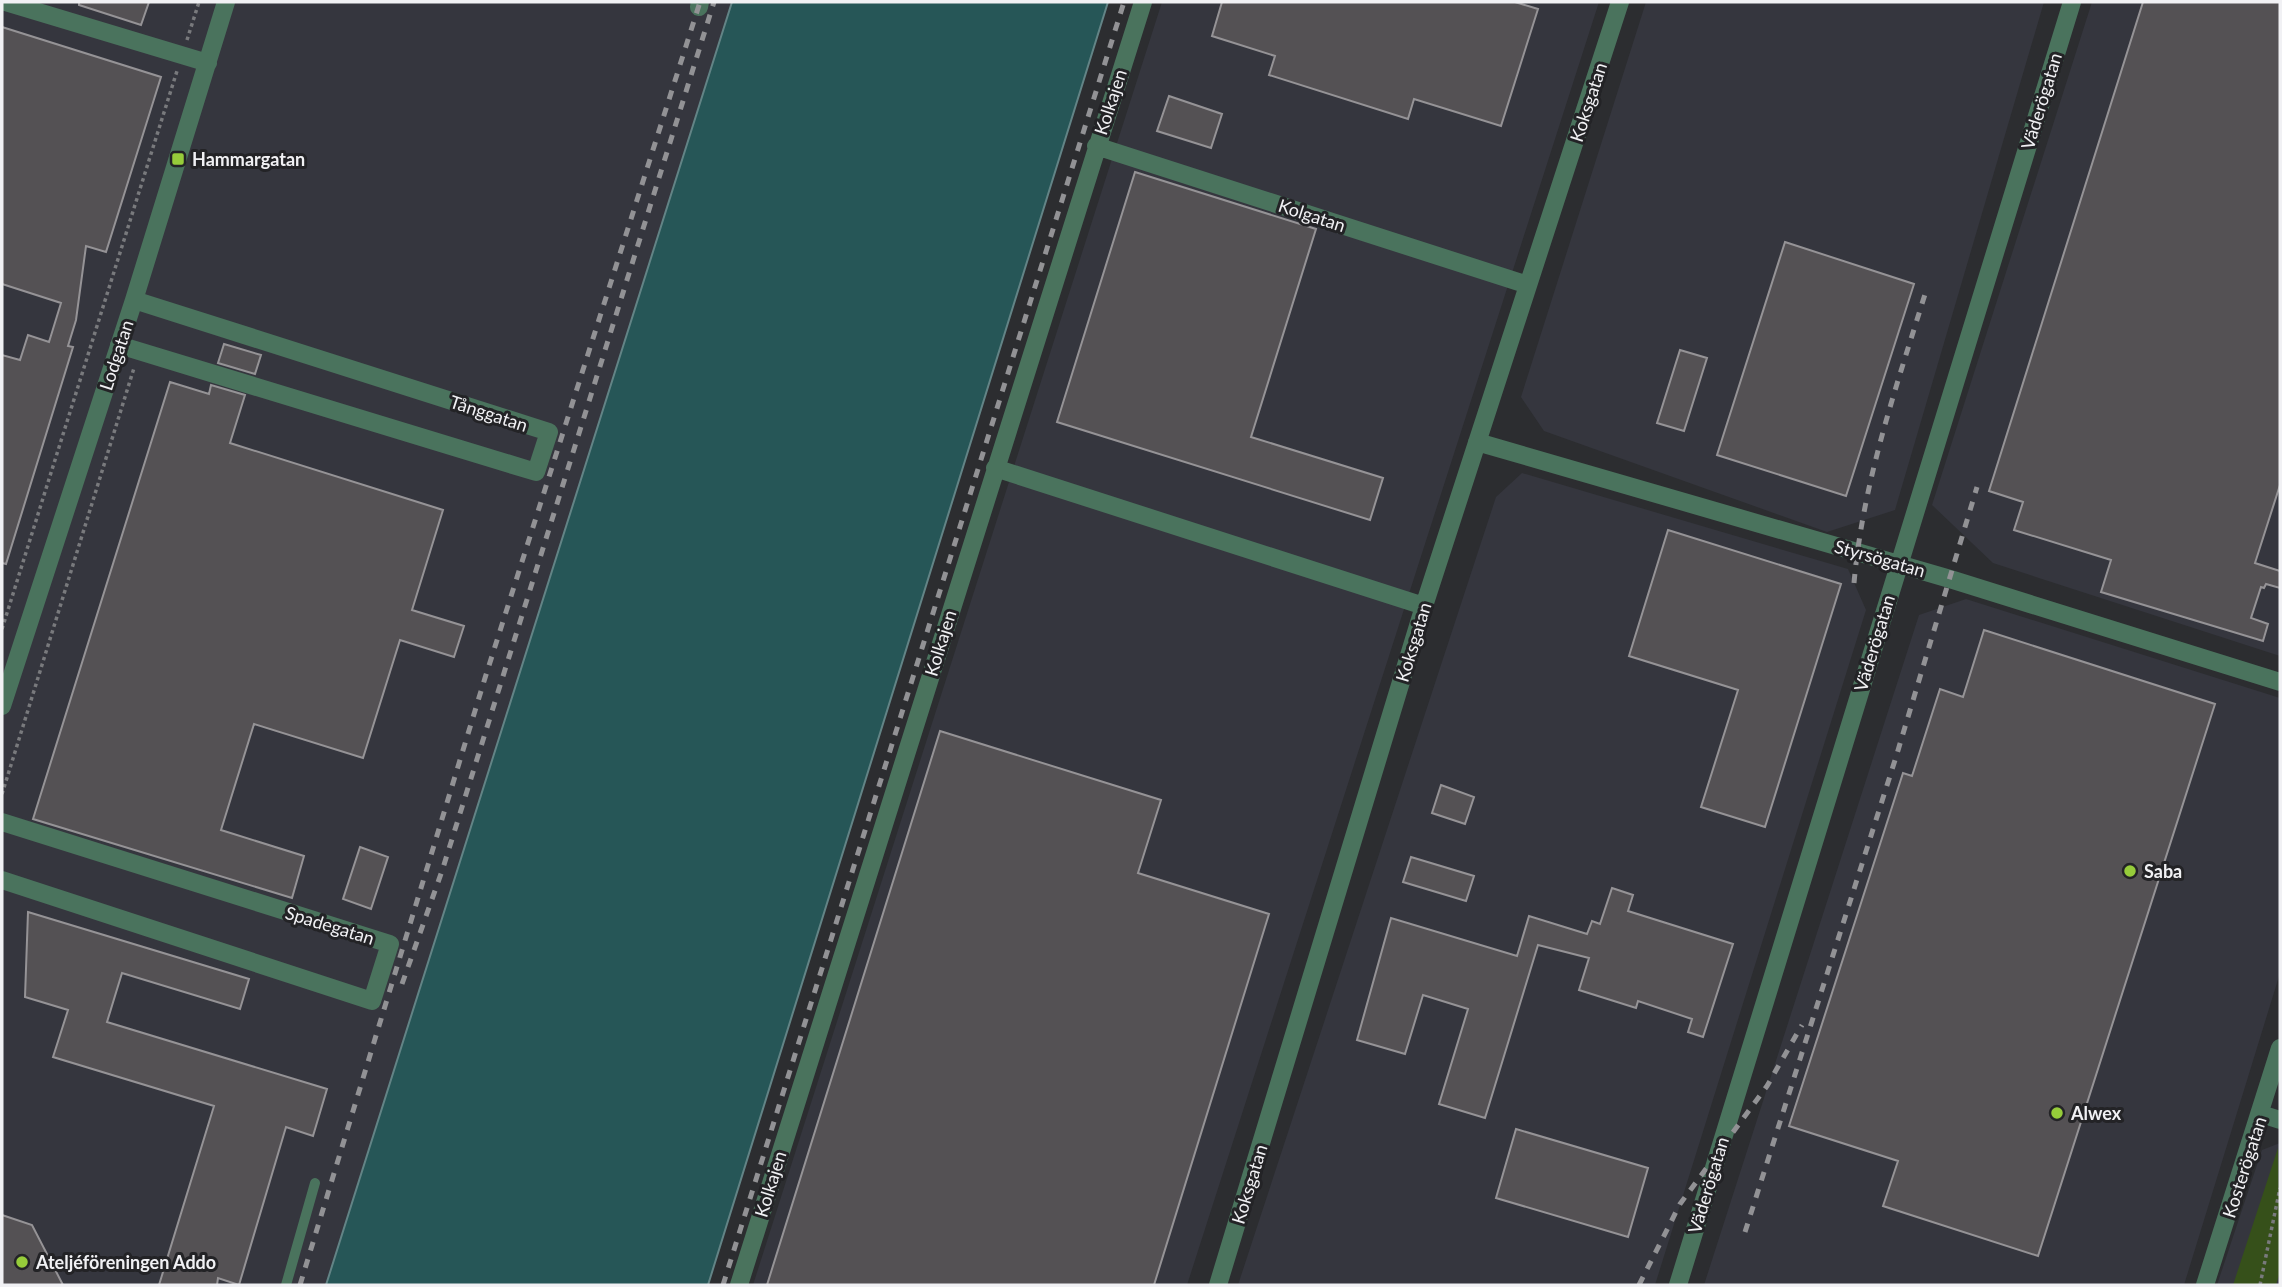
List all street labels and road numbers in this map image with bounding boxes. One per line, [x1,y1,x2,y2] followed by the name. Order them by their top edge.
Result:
[2016,50,2066,152] street label: Väderögatan
[1565,60,1611,144] street label: Koksgatan
[1089,66,1131,138] street label: Kolkajen
[1276,194,1348,236] street label: Kolgatan
[94,317,138,393] street label: Lodgatan
[447,390,531,436] street label: Tånggatan
[1832,535,1928,581] street label: Styrsögatan
[1849,592,1899,694] street label: Väderögatan
[1390,600,1436,684] street label: Koksgatan
[920,607,960,679] street label: Kolkajen
[283,901,377,949] street label: Spadegatan
[2217,1114,2271,1220] street label: Kosterögatan
[1683,1134,1733,1236] street label: Väderögatan
[1226,1142,1272,1226] street label: Koksgatan
[750,1148,790,1220] street label: Kolkajen

